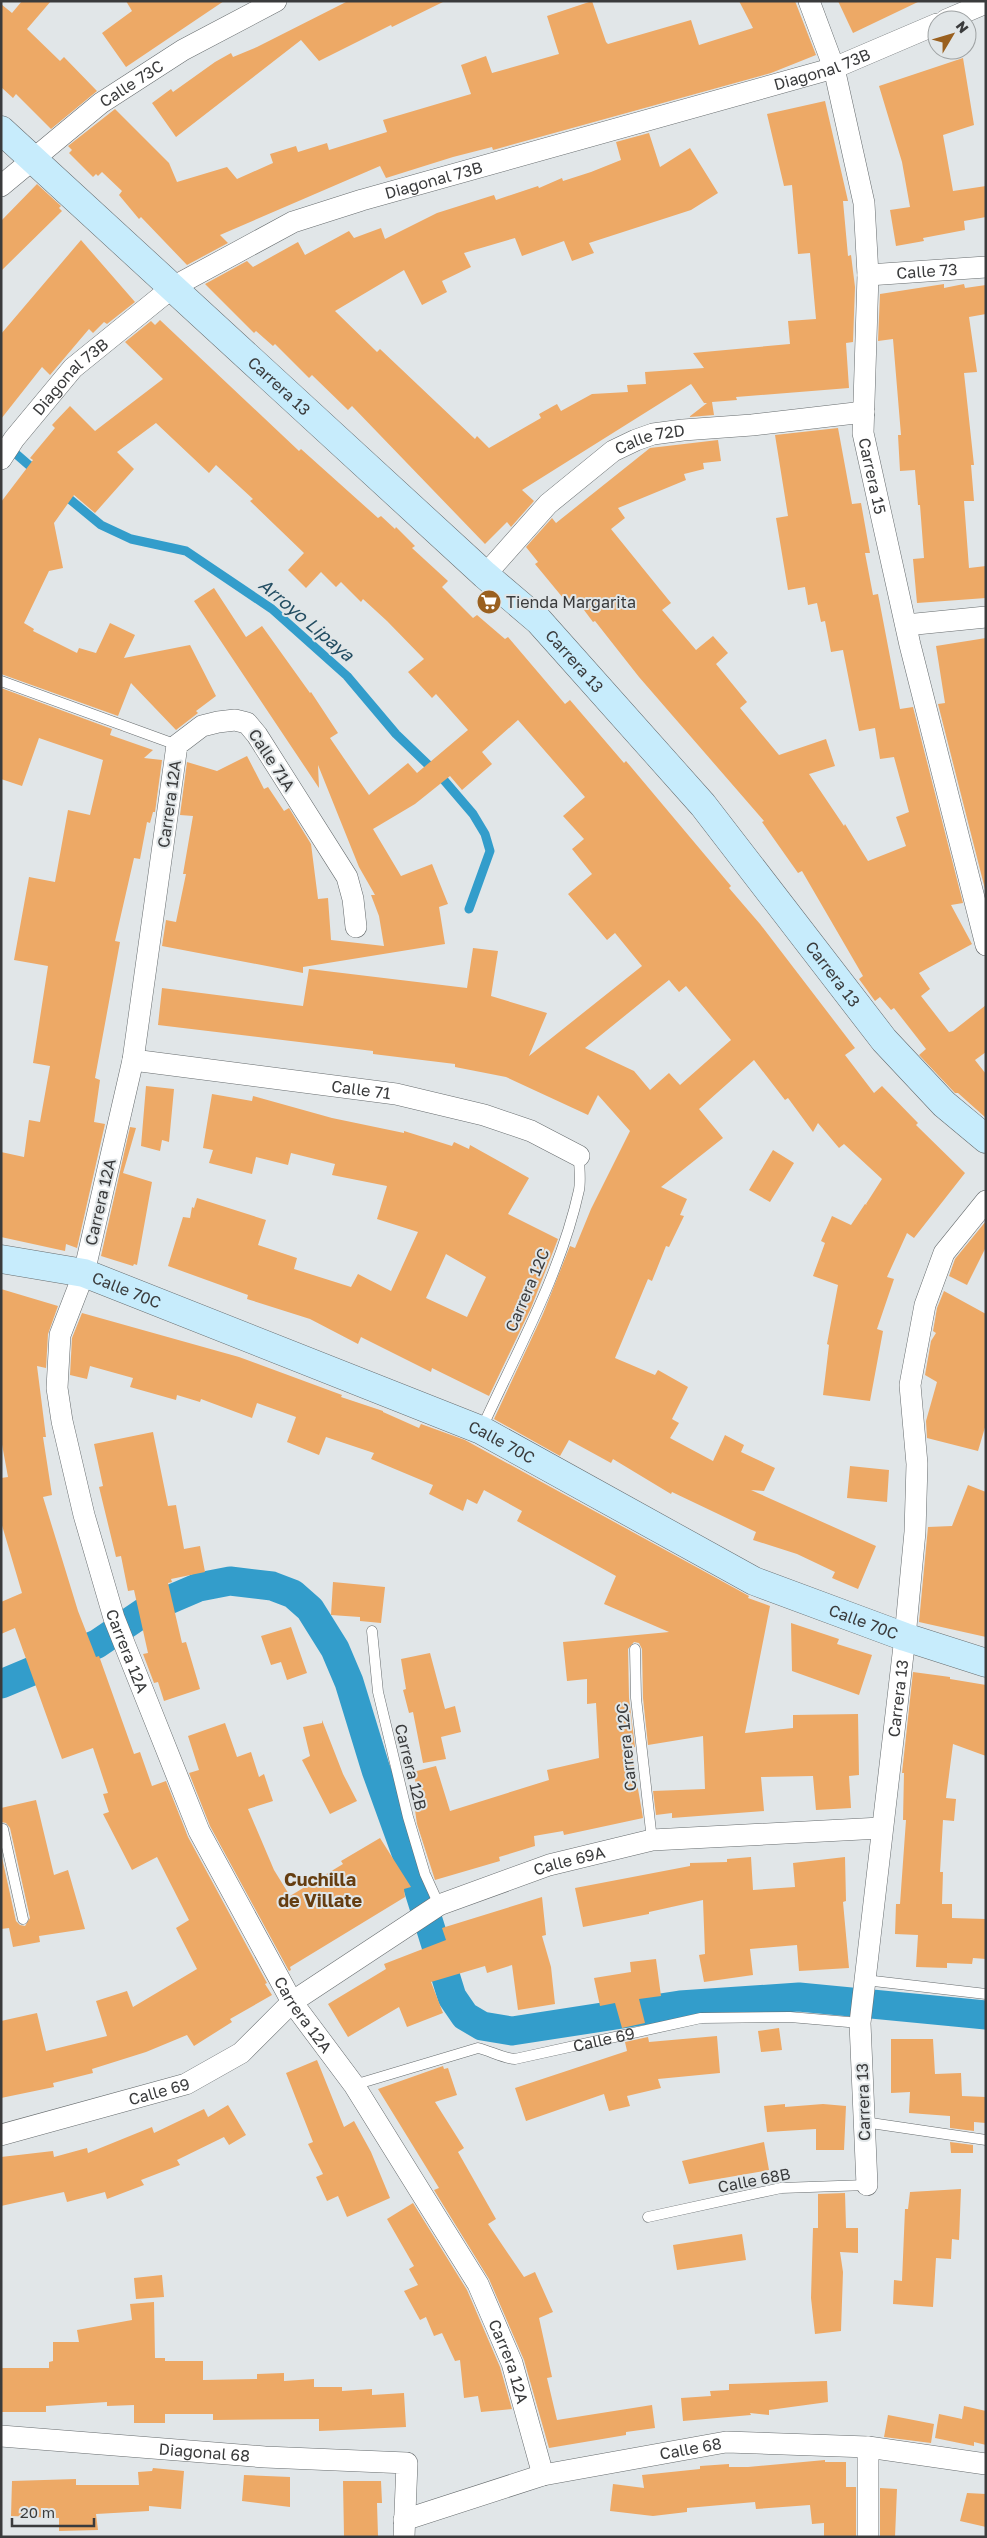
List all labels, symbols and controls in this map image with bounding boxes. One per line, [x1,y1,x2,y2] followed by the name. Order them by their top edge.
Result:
[927,10,977,60] north arrow
[953,17,973,36] text: N
[771,44,873,94] street label: Diagonal 73B
[96,55,167,111] street label: Calle 73C
[382,157,485,203] street label: Diagonal 73B
[896,259,958,283] street label: Calle 73
[28,334,112,419] street label: Diagonal 73B
[244,352,315,420] street label: Carrera 13
[611,420,686,459] street label: Calle 72D
[854,436,891,516] street label: Carrera 15
[255,573,359,666] water label: Arroyo Lipaya
[476,589,502,615] supermarket icon: Tienda Margarita
[506,592,636,612] place label: Tienda Margarita
[541,625,608,697] street label: Carrera 13
[244,725,300,795] street label: Calle 71A
[153,759,185,849] street label: Carrera 12A
[801,937,865,1011] street label: Carrera 13
[330,1076,392,1103] street label: Calle 71
[80,1156,120,1247] street label: Carrera 12A
[500,1245,554,1335] street label: Carrera 12C
[89,1267,164,1313] street label: Calle 70C
[466,1416,539,1468] street label: Calle 70C
[826,1600,901,1644] street label: Calle 70C
[102,1607,153,1696] street label: Carrera 12A
[883,1659,912,1738] street label: Carrera 13
[611,1702,641,1792] street label: Carrera 12C
[391,1722,431,1812] street label: Carrera 12B
[531,1842,607,1880] street label: Calle 69A
[278,1868,362,1911] district label: Cuchilla de Villate
[270,1973,337,2057] street label: Carrera 12A
[571,2023,637,2056] street label: Calle 69
[852,2063,874,2141] street label: Carrera 13
[126,2073,192,2109] street label: Calle 69
[716,2163,792,2197] street label: Calle 68B
[484,2316,533,2406] street label: Carrera 12A
[658,2433,723,2464] street label: Calle 68
[158,2439,251,2466] street label: Diagonal 68
[12,2496,95,2528] scale bar
[20,2503,55,2521] text: 20 m

